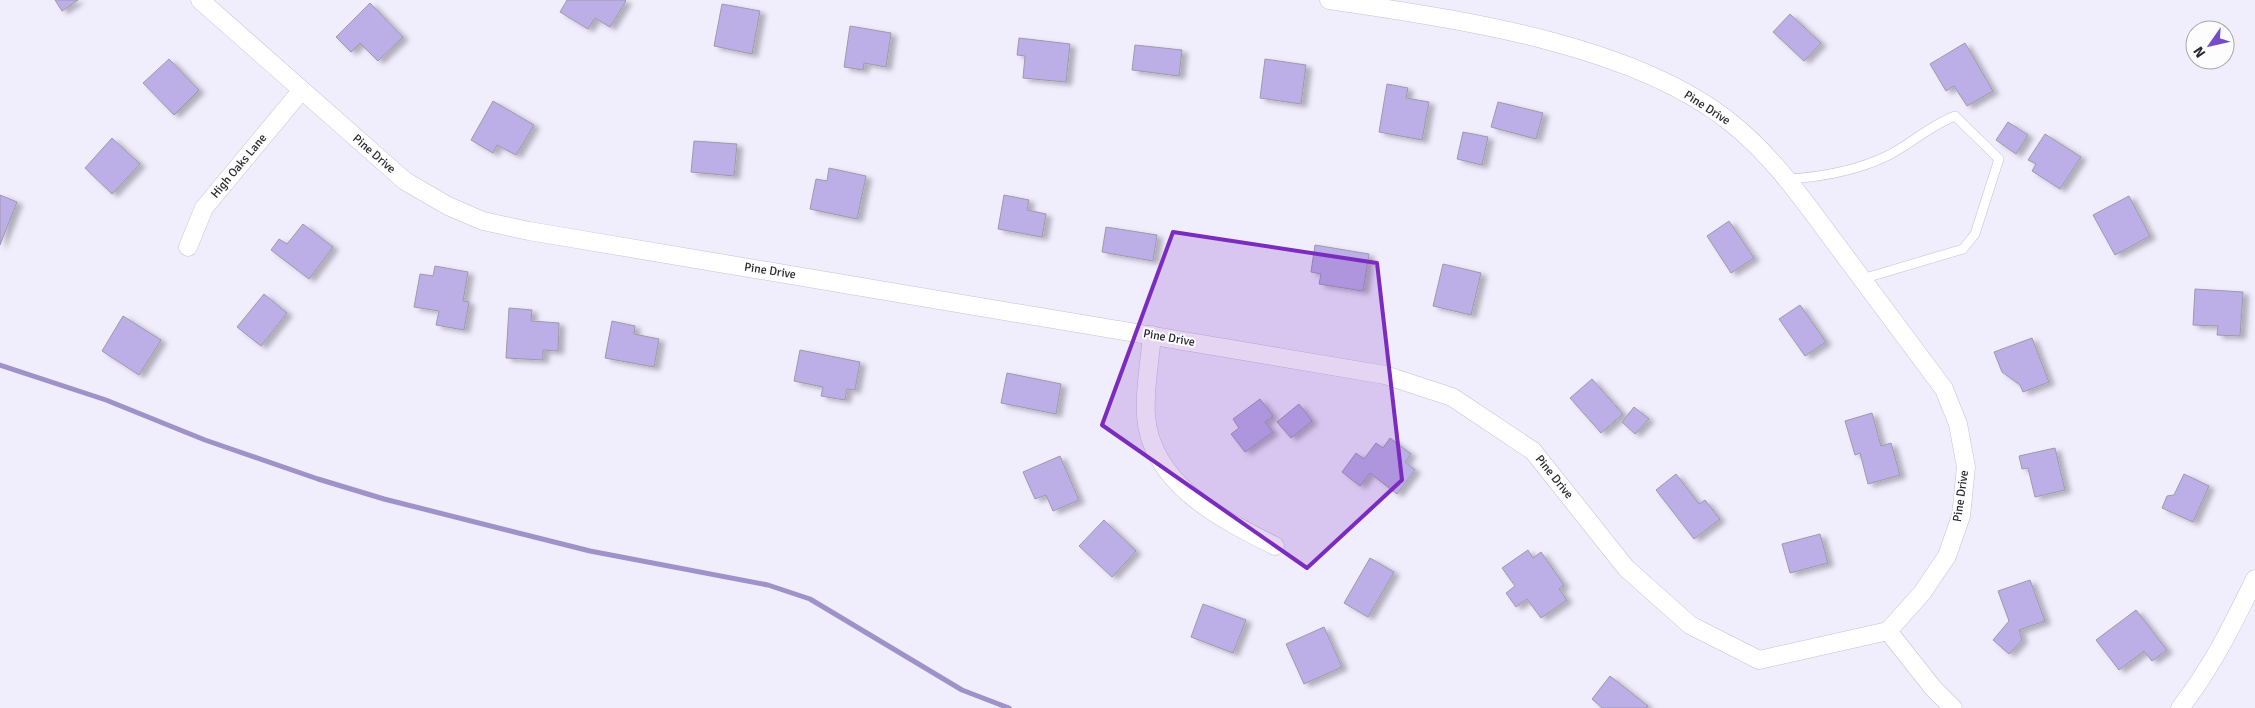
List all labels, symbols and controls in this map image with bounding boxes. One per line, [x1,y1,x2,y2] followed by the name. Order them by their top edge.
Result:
[2185,20,2235,70] north arrow
[2190,43,2209,61] text: N
[1681,88,1733,128] street label: Pine Drive
[208,131,270,201] street label: High Oaks Lane
[349,131,399,177] street label: Pine Drive
[743,260,797,282] street label: Pine Drive
[1142,326,1196,350] street label: Pine Drive
[1532,452,1576,502] street label: Pine Drive
[1950,469,1972,523] street label: Pine Drive

